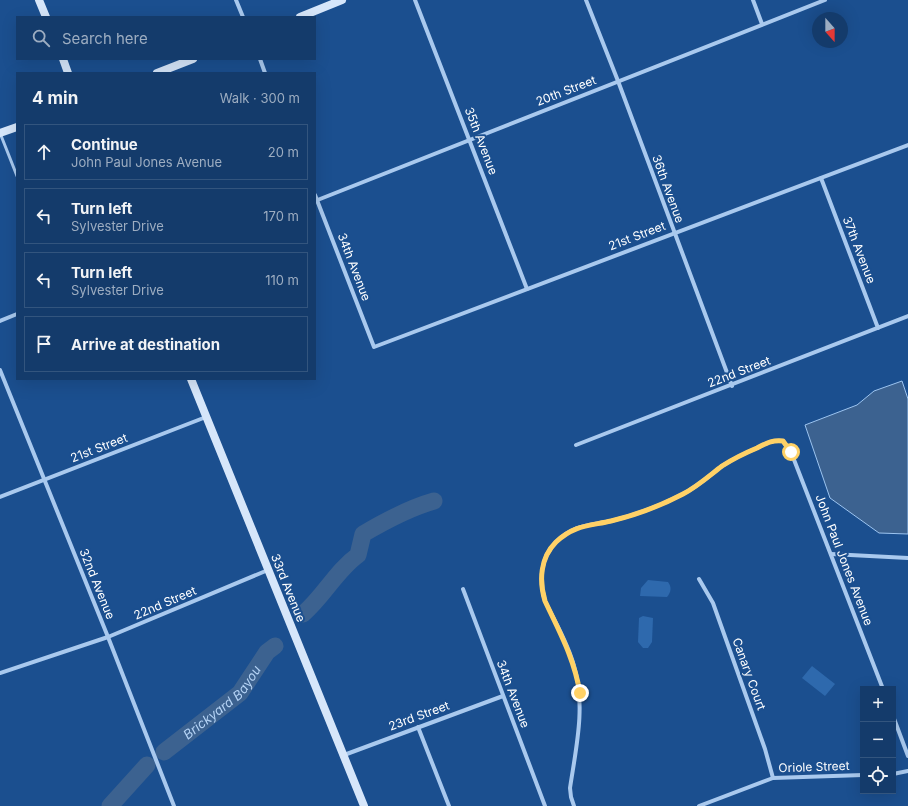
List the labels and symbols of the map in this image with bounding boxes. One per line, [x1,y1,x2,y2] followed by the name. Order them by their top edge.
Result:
[812,12,848,48] north arrow
[534,72,598,109] street label: 20th Street
[462,105,501,177] street label: 35th Avenue
[649,153,688,225] street label: 36th Avenue
[840,214,879,286] street label: 37th Avenue
[606,218,667,253] street label: 21st Street
[335,231,374,303] street label: 34th Avenue
[705,353,773,390] street label: 22nd Street
[68,430,129,465] street label: 21st Street
[782,443,800,461] route start
[812,492,876,628] street label: John Paul Jones Avenue
[77,546,118,621] street label: 32nd Avenue
[268,552,309,624] street label: 33rd Avenue
[131,583,198,622] street label: 22nd Street
[729,636,770,712] street label: Canary Court
[494,658,533,730] street label: 34th Avenue
[180,662,264,742] water label: Brickyard Bayou
[571,684,589,702] route end
[386,698,451,733] street label: 23rd Street
[778,758,850,775] street label: Oriole Street

